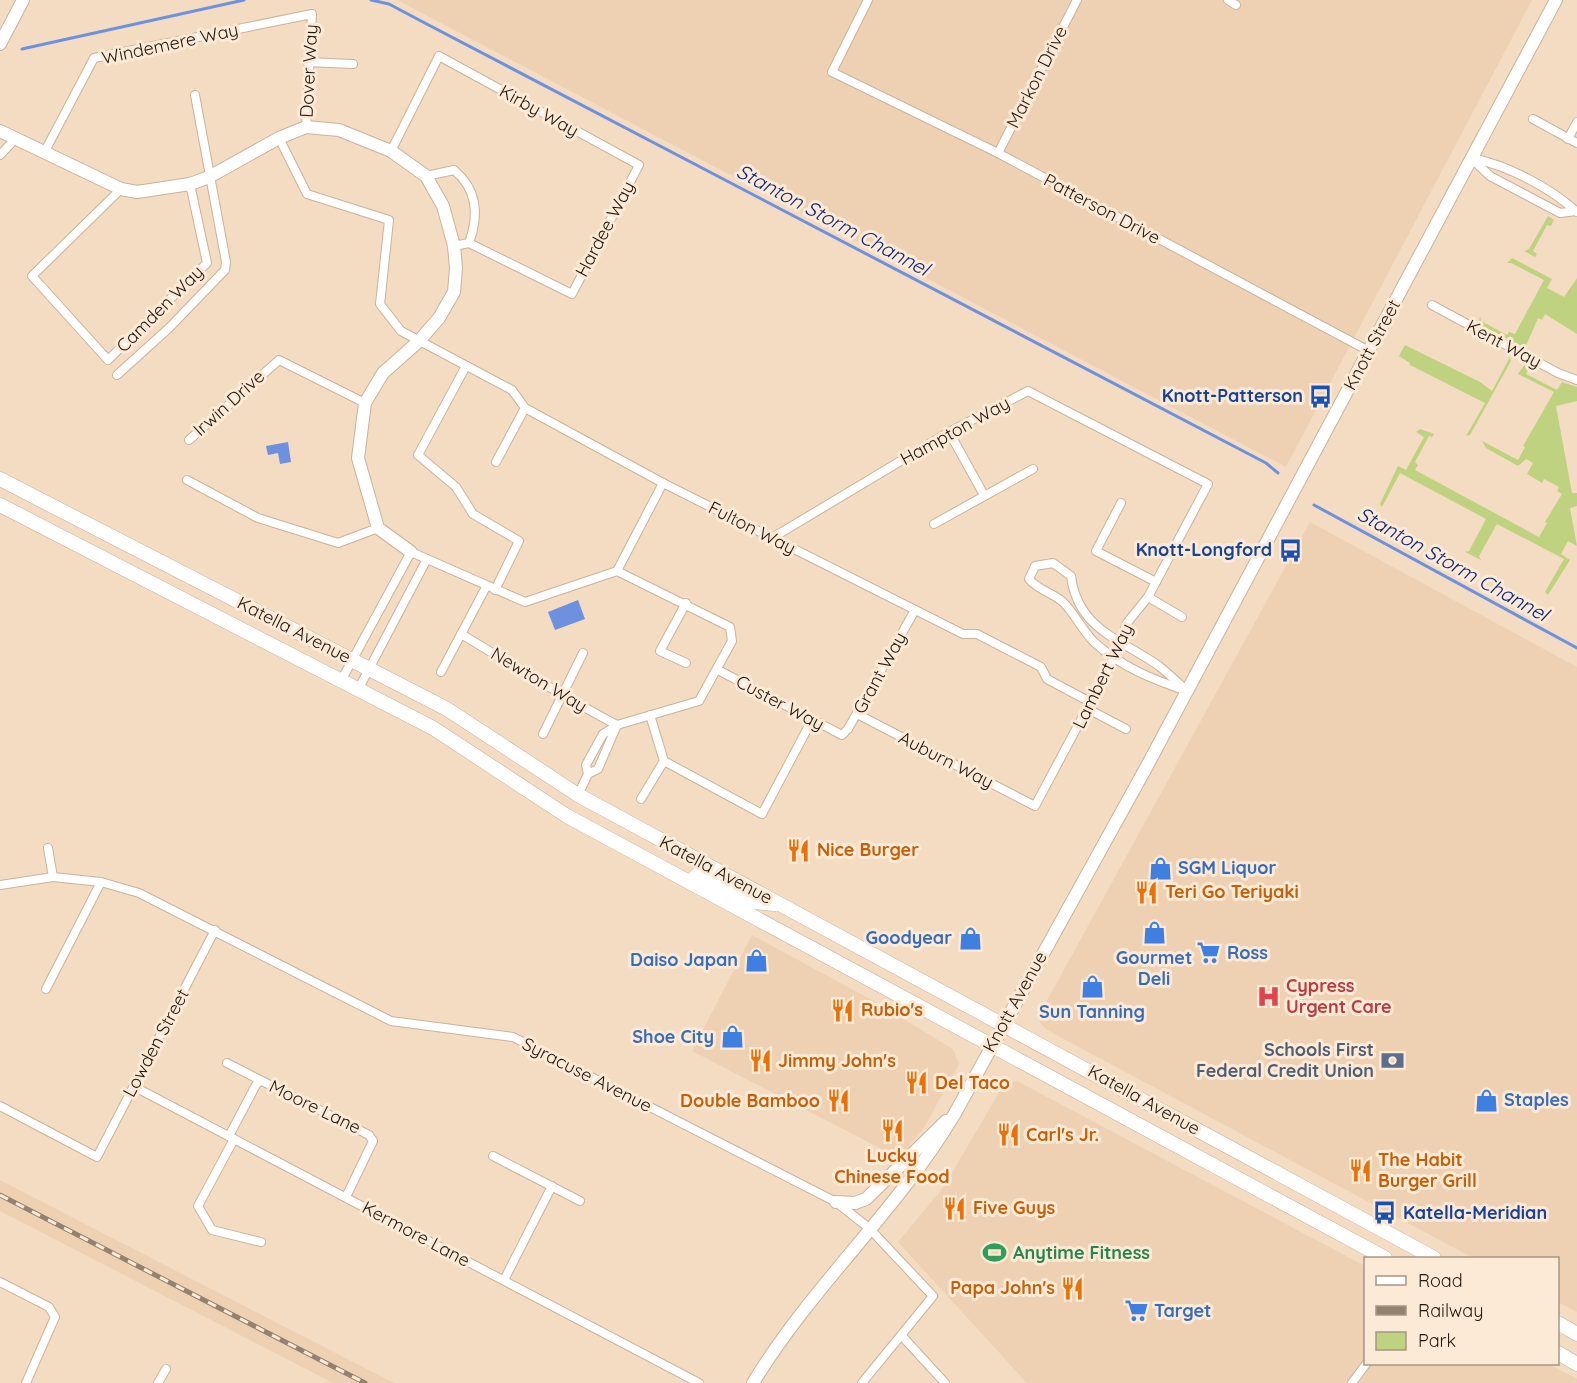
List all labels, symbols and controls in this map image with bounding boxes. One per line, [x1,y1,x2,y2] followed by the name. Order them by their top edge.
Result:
[99,18,240,69] street label: Windemere Way
[1001,22,1072,132] street label: Markon Drive
[295,24,322,118] street label: Dover Way
[495,79,583,142] street label: Kirby Way
[733,158,936,282] water label: Stanton Storm Channel
[1040,168,1164,249] street label: Patterson Drive
[570,177,639,280] street label: Hardee Way
[111,260,208,357] street label: Camden Way
[1338,295,1405,394] street label: Knott Street
[1463,314,1546,373] street label: Kent Way
[188,365,269,441] street label: Irwin Drive
[1308,383,1334,409] bus stop icon: Knott-Patterson
[1162,384,1303,407] place label: Knott-Patterson
[896,391,1014,470] street label: Hampton Way
[705,496,800,559] street label: Fulton Way
[1353,501,1555,628] water label: Stanton Storm Channel
[1277,537,1303,563] bus stop icon: Knott-Longford
[1136,538,1272,561] place label: Knott-Longford
[233,591,355,668] street label: Katella Avenue
[1067,619,1138,732] street label: Lambert Way
[848,628,911,718] street label: Grant Way
[487,642,592,717] street label: Newton Way
[732,670,828,735] street label: Custer Way
[895,726,998,793] street label: Auburn Way
[656,830,777,909] street label: Katella Avenue
[786,837,812,863] restaurant icon: Nice Burger
[817,838,919,861] place label: Nice Burger
[1147,855,1173,881] shop icon: SGM Liquor
[1178,856,1277,879] place label: SGM Liquor
[1134,879,1160,905] restaurant icon: Teri Go Teriyaki
[1165,880,1299,903] place label: Teri Go Teriyaki
[1141,919,1167,945] shop icon: Gourmet Deli
[957,925,983,951] shop icon: Goodyear
[865,926,952,949] place label: Goodyear
[1196,940,1222,966] supermarket icon: Ross
[1227,941,1268,964] place label: Ross
[1116,946,1192,990] place label: Gourmet Deli
[743,947,769,973] shop icon: Daiso Japan
[977,947,1052,1056] street label: Knott Avenue
[630,948,738,971] place label: Daiso Japan
[1079,973,1105,999] shop icon: Sun Tanning
[1286,974,1392,1018] place label: Cypress Urgent Care
[1255,983,1281,1009] hospital icon: Cypress Urgent Care
[117,985,194,1101] street label: Lowden Street
[830,997,856,1023] restaurant icon: Rubio's
[861,998,923,1021] place label: Rubio's
[1039,1000,1145,1023] place label: Sun Tanning
[719,1024,745,1050] shop icon: Shoe City
[632,1025,714,1048] place label: Shoe City
[518,1032,656,1117] street label: Syracuse Avenue
[1196,1038,1374,1082] place label: Schools First Federal Credit Union
[1379,1047,1405,1073] bank icon: Schools First Federal Credit Union
[747,1048,773,1074] restaurant icon: Jimmy John's
[778,1049,896,1072] place label: Jimmy John's
[1084,1059,1204,1140] street label: Katella Avenue
[904,1070,930,1096] restaurant icon: Del Taco
[935,1071,1010,1094] place label: Del Taco
[266,1074,365,1139] street label: Moore Lane
[1473,1087,1499,1113] shop icon: Staples
[825,1088,851,1114] restaurant icon: Double Bamboo
[1504,1088,1569,1111] place label: Staples
[680,1089,820,1112] place label: Double Bamboo
[879,1117,905,1143] restaurant icon: Lucky Chinese Food
[995,1122,1021,1148] restaurant icon: Carl's Jr.
[1026,1123,1099,1146] place label: Carl's Jr.
[834,1144,950,1188] place label: Lucky Chinese Food
[1378,1148,1477,1192] place label: The Habit Burger Grill
[1347,1157,1373,1183] restaurant icon: The Habit Burger Grill
[942,1195,968,1221] restaurant icon: Five Guys
[358,1196,474,1272] street label: Kermore Lane
[973,1196,1056,1219] place label: Five Guys
[1372,1200,1398,1226] bus stop icon: Katella-Meridian
[1403,1201,1547,1224] place label: Katella-Meridian
[982,1240,1008,1266] sports icon: Anytime Fitness
[1013,1241,1150,1264] place label: Anytime Fitness
[1364,1257,1559,1365] legend
[1418,1269,1463,1292] text: Road
[1060,1275,1086,1301] restaurant icon: Papa John's
[950,1276,1055,1299] place label: Papa John's
[1123,1298,1149,1324] supermarket icon: Target
[1154,1299,1211,1322] place label: Target
[1418,1299,1484,1322] text: Railway
[1418,1329,1456,1352] text: Park

